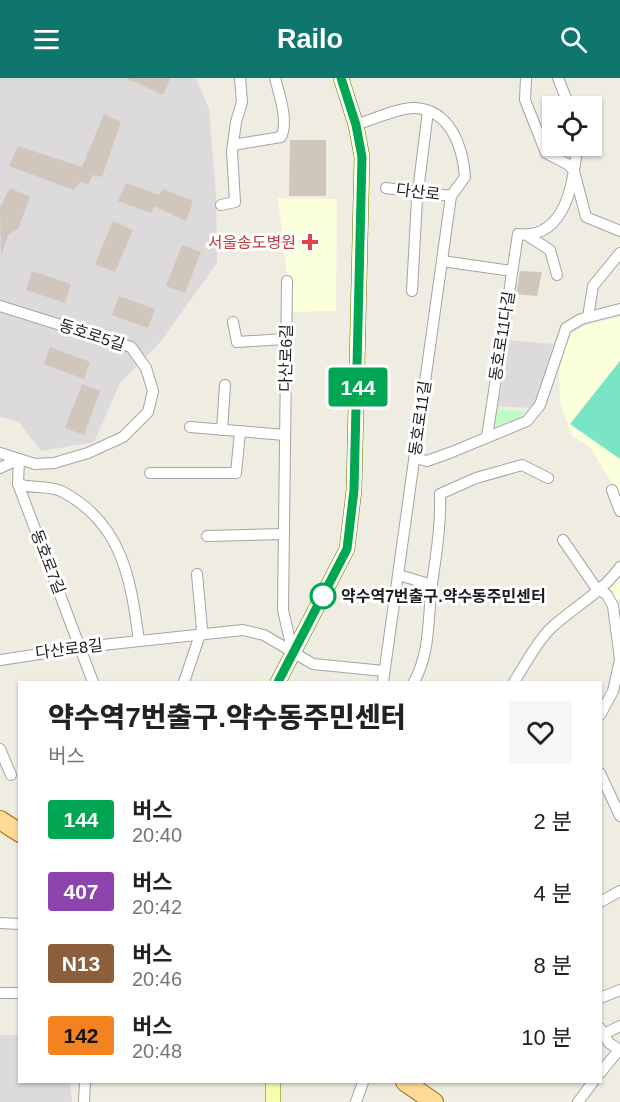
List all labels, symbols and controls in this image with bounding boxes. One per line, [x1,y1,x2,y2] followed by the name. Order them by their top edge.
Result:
[30,23,63,56] icon: menu
[557,23,590,56] icon: search
[277,24,343,54] text: Railo
[542,96,602,156] map controls
[542,96,602,156] button: locate
[395,181,441,203] street label: 다산로
[301,233,319,251] marker: 서울송도병원
[208,234,296,251] place label: 서울송도병원
[487,290,517,382] street label: 동호로11다길
[57,316,127,354] street label: 동호로5길
[277,324,295,392] street label: 다산로6길
[324,368,392,406] line badge: 144
[340,376,376,399] text: 144
[406,379,434,457] street label: 동호로11길
[28,527,68,597] street label: 동호로7길
[310,583,336,609] marker: 약수역7번출구.약수동주민센터
[341,588,546,605] place label: 약수역7번출구.약수동주민센터
[34,636,104,662] street label: 다산로8길
[509,701,572,764] button: heart
[48,702,406,733] text: 약수역7번출구.약수동주민센터
[48,745,85,767] text: 버스
[132,798,172,823] text: 버스
[63,808,99,831] text: 144
[533,809,572,834] text: 2 분
[132,824,182,846] text: 20:40
[132,870,172,895] text: 버스
[63,880,99,903] text: 407
[533,881,572,906] text: 4 분
[132,896,182,918] text: 20:42
[132,942,172,967] text: 버스
[62,952,100,975] text: N13
[533,953,572,978] text: 8 분
[132,968,182,990] text: 20:46
[132,1014,172,1039] text: 버스
[63,1024,99,1047] text: 142
[521,1025,572,1050] text: 10 분
[132,1040,182,1062] text: 20:48

